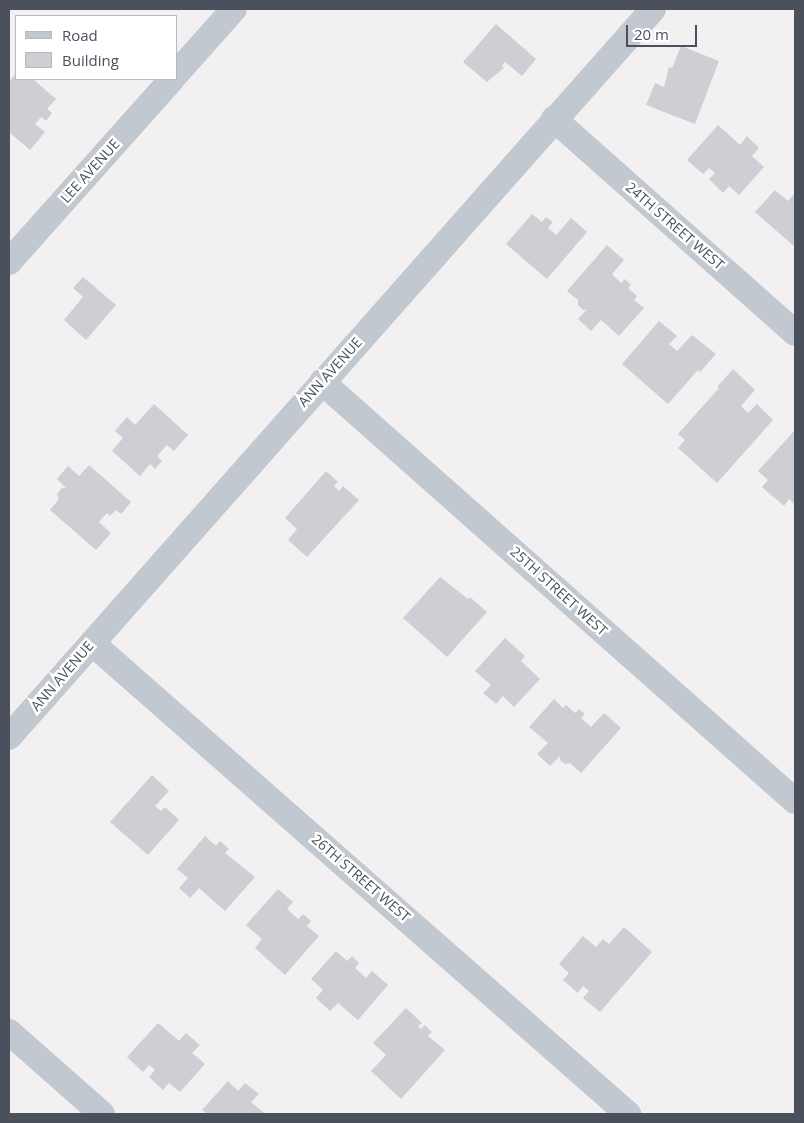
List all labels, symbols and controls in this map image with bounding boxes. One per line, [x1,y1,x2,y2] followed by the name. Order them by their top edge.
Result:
[15,15,178,80] legend
[629,15,700,47] scale bar
[634,24,669,44] text: 20 m
[62,25,98,45] text: Road
[62,50,119,70] text: Building
[57,136,123,206] street label: LEE AVENUE
[622,179,728,273] street label: 24TH STREET WEST
[295,334,365,410] street label: ANN AVENUE
[507,543,611,639] street label: 25TH STREET WEST
[27,638,97,714] street label: ANN AVENUE
[308,831,414,925] street label: 26TH STREET WEST

